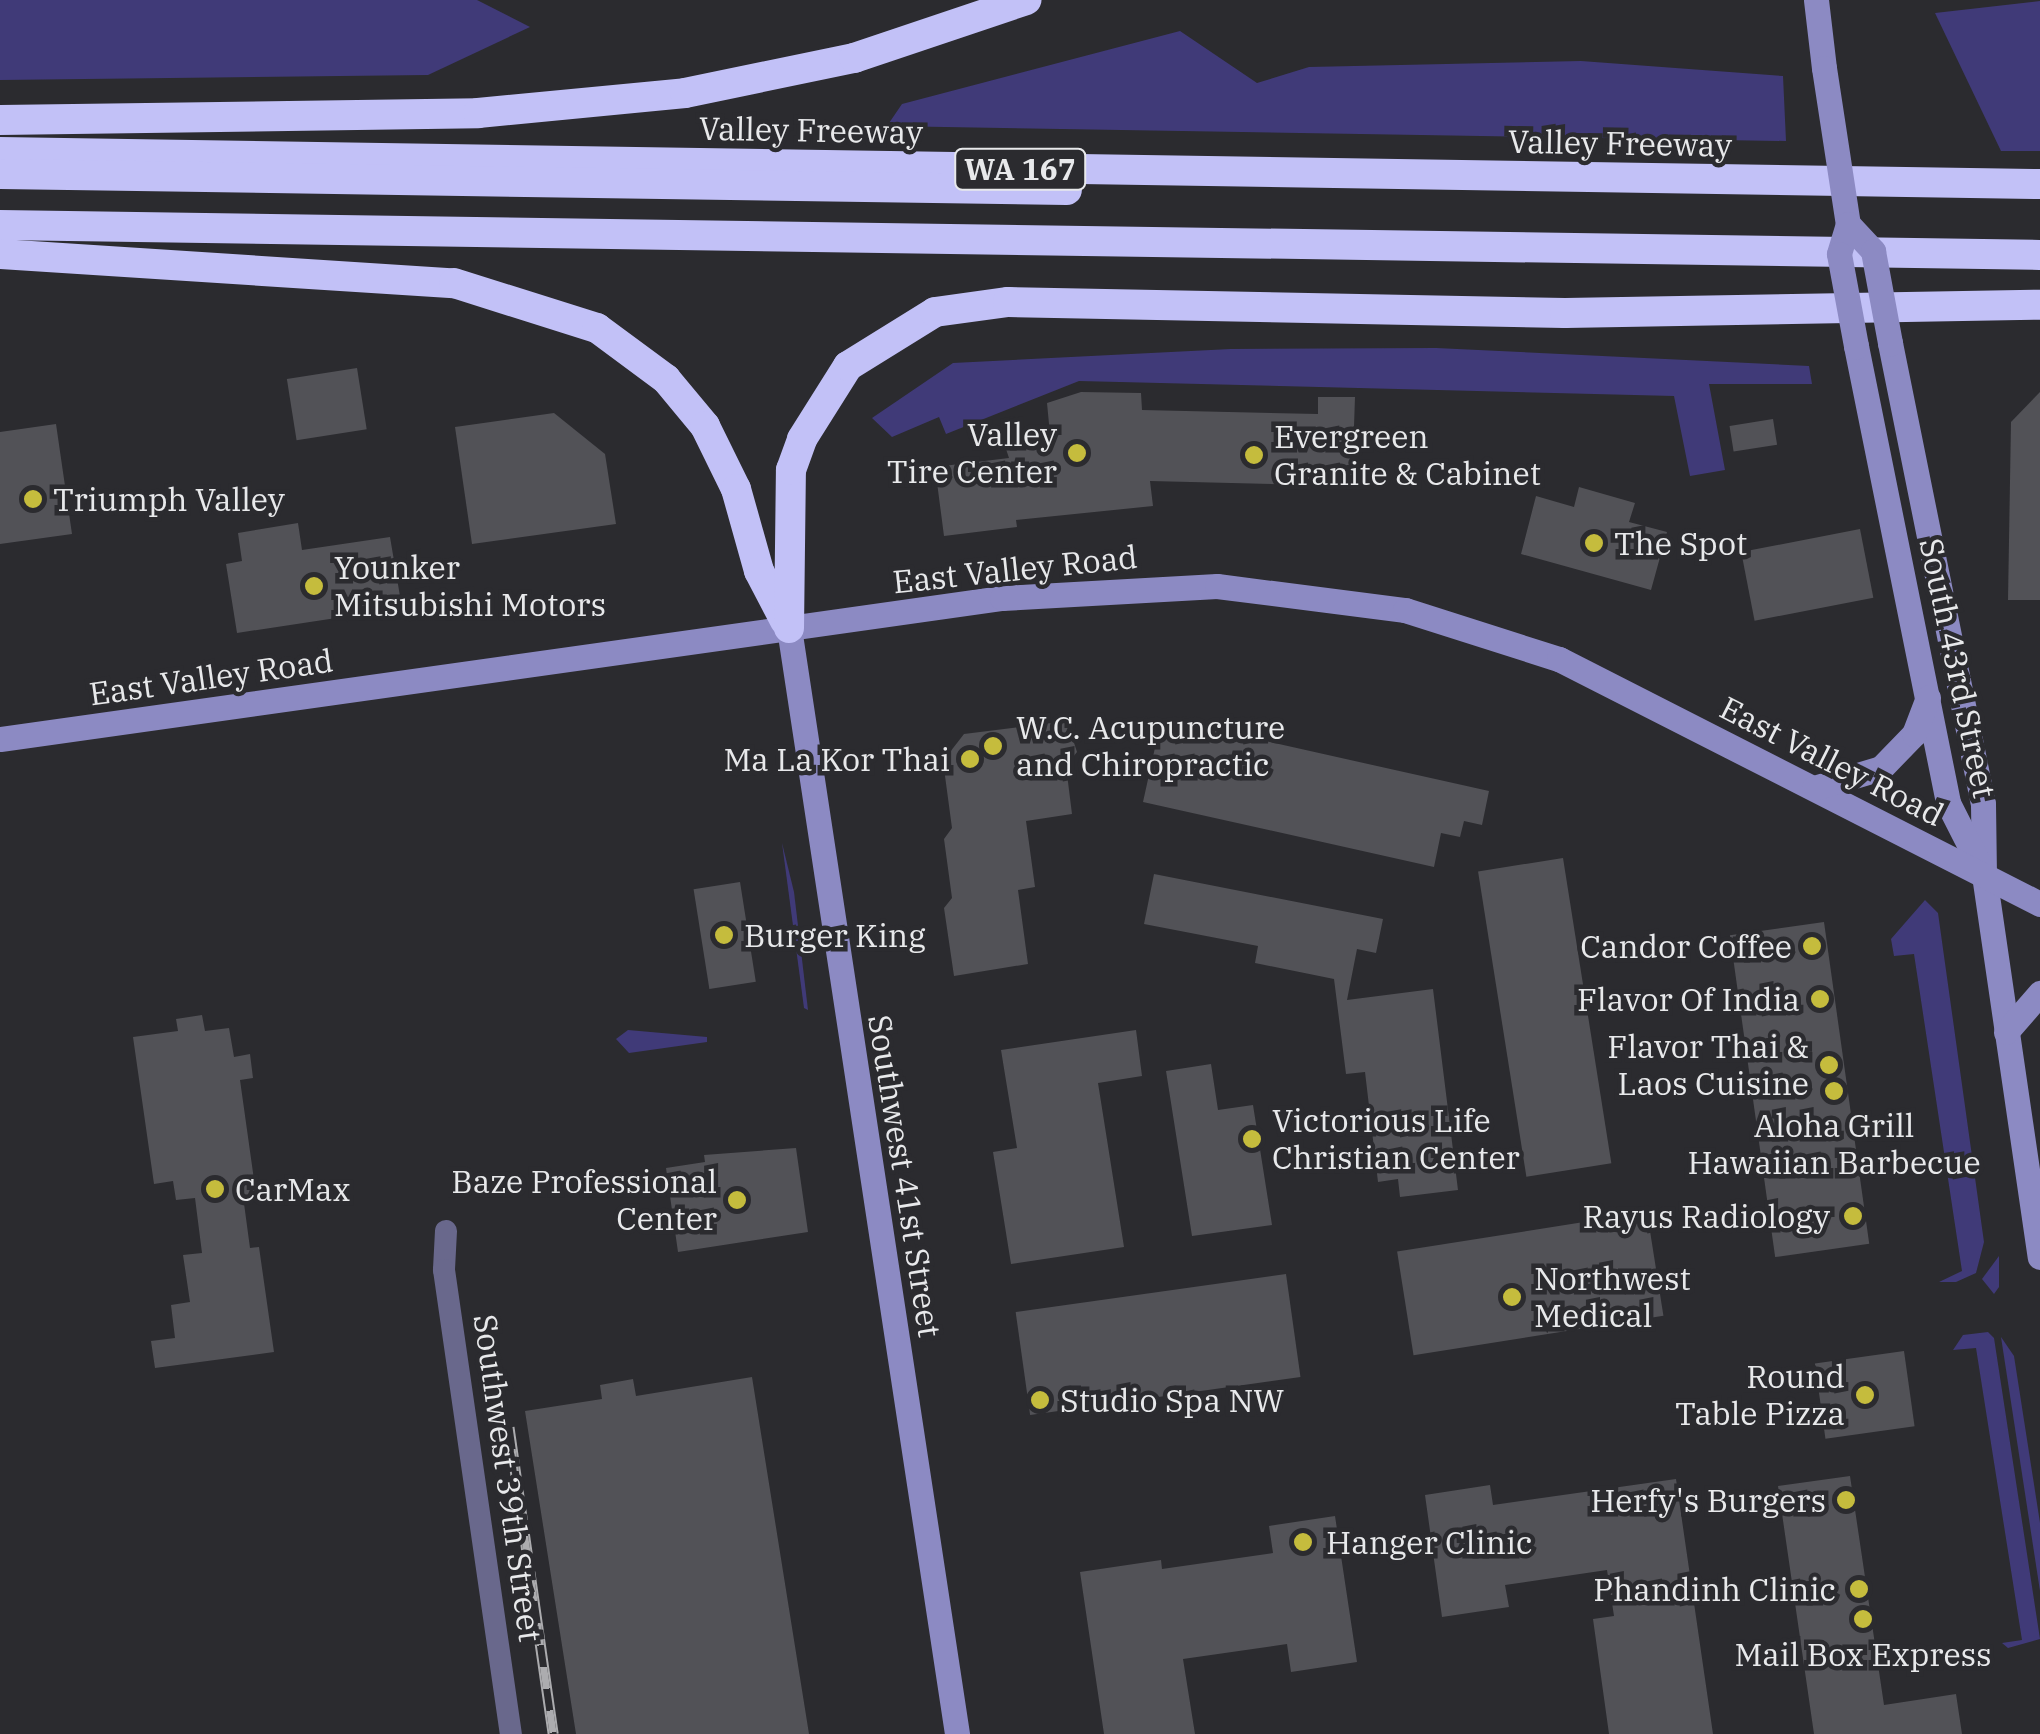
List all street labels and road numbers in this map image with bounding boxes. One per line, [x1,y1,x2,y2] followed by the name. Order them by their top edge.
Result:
[699,109,923,151] street label: Valley Freeway
[1508,122,1732,164] street label: Valley Freeway
[952,144,1088,194] road number: WA 167
[1912,535,2004,801] street label: South 43rd Street
[891,537,1139,601] street label: East Valley Road
[87,641,335,713] street label: East Valley Road
[1714,688,1950,834] street label: East Valley Road
[861,1012,949,1340] street label: Southwest 41st Street
[466,1312,550,1644] street label: Southwest 39th Street

